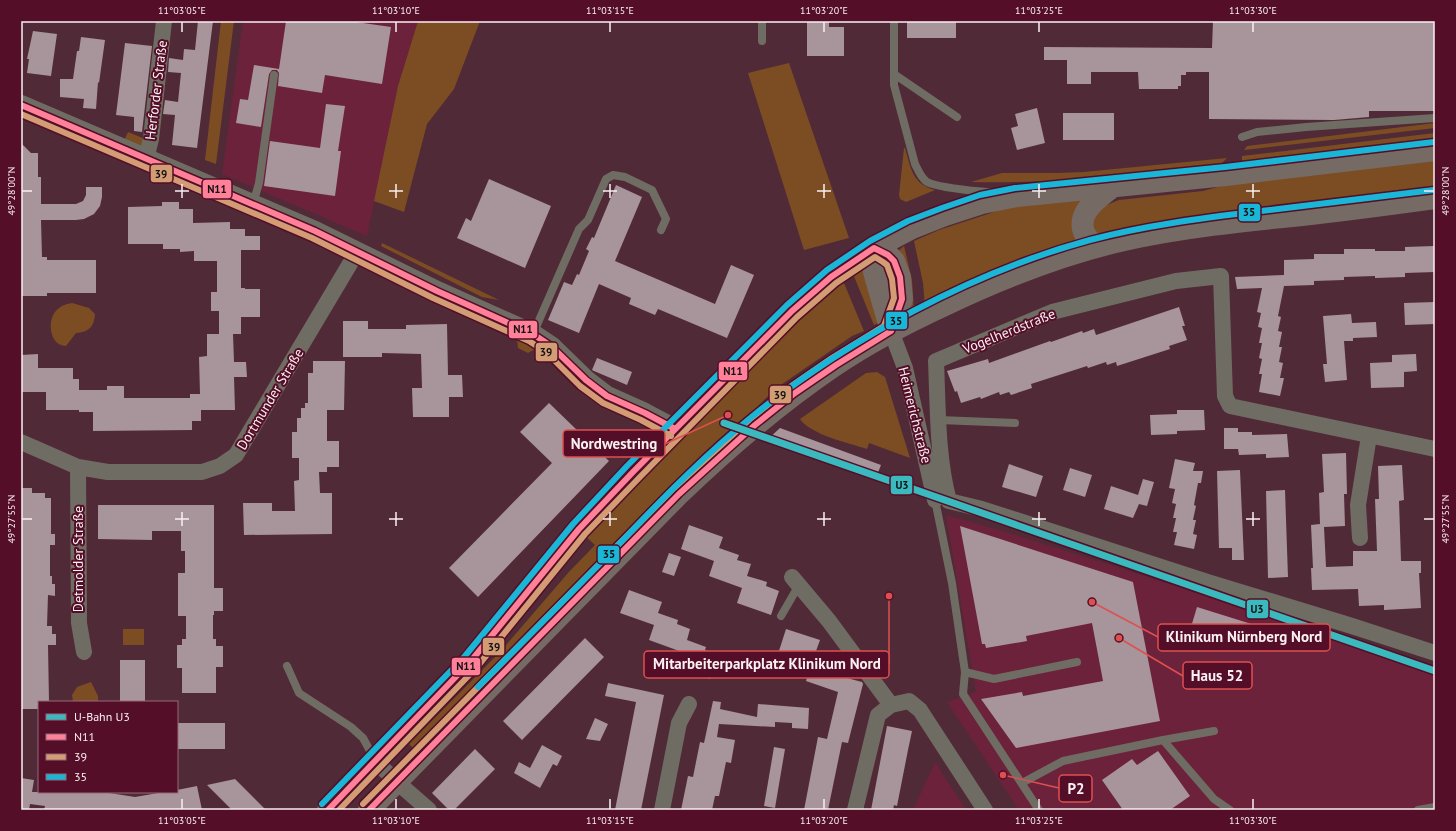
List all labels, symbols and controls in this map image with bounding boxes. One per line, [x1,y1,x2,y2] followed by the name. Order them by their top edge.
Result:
[158,4,206,17] text: 11°03'05"E
[372,4,420,17] text: 11°03'10"E
[586,4,634,17] text: 11°03'15"E
[800,4,848,17] text: 11°03'20"E
[1015,4,1063,17] text: 11°03'25"E
[1229,4,1277,17] text: 11°03'30"E
[141,39,171,141] street label: Herforder Straße
[150,164,173,183] line badge: 39
[5,166,18,216] text: 49°28'00"N
[1439,166,1452,216] text: 49°28'00"N
[155,167,167,181] text: 39
[202,179,232,199] line badge: N11
[207,182,227,196] text: N11
[1238,203,1261,222] line badge: 35
[1243,205,1255,219] text: 35
[959,304,1058,358] street label: Vogelherdstraße
[885,311,908,330] line badge: 35
[890,314,902,328] text: 35
[508,320,538,339] line badge: N11
[513,322,533,336] text: N11
[535,342,558,362] line badge: 39
[233,345,307,453] street label: Dortmunder Straße
[540,345,552,359] text: 39
[718,361,748,381] line badge: N11
[723,364,743,378] text: N11
[894,365,936,465] street label: Heimerichstraße
[769,385,792,404] line badge: 39
[774,388,786,402] text: 39
[563,430,665,457] callout: Nordwestring
[571,434,657,453] text: Nordwestring
[890,475,913,495] line badge: U3
[895,478,909,492] text: U3
[5,494,18,544] text: 49°27'55"N
[1439,494,1452,544] text: 49°27'55"N
[69,506,87,612] street label: Detmolder Straße
[597,545,620,564] line badge: 35
[603,547,615,561] text: 35
[1246,599,1269,619] line badge: U3
[1250,602,1264,616] text: U3
[1158,624,1330,651] callout: Klinikum Nürnberg Nord
[1166,627,1322,646] text: Klinikum Nürnberg Nord
[482,637,505,656] line badge: 39
[488,640,500,654] text: 39
[644,651,889,678] callout: Mitarbeiterparkplatz Klinikum Nord
[653,654,881,673] text: Mitarbeiterparkplatz Klinikum Nord
[451,657,481,676] line badge: N11
[456,659,476,673] text: N11
[1183,662,1252,689] callout: Haus 52
[1191,666,1243,685] text: Haus 52
[38,701,178,793] legend
[74,709,130,724] text: U-Bahn U3
[74,729,95,744] text: N11
[74,749,87,764] text: 39
[74,769,87,784] text: 35
[1059,775,1092,802] callout: P2
[1067,779,1085,798] text: P2
[158,814,206,827] text: 11°03'05"E
[372,814,420,827] text: 11°03'10"E
[586,814,634,827] text: 11°03'15"E
[800,814,848,827] text: 11°03'20"E
[1015,814,1063,827] text: 11°03'25"E
[1229,814,1277,827] text: 11°03'30"E

